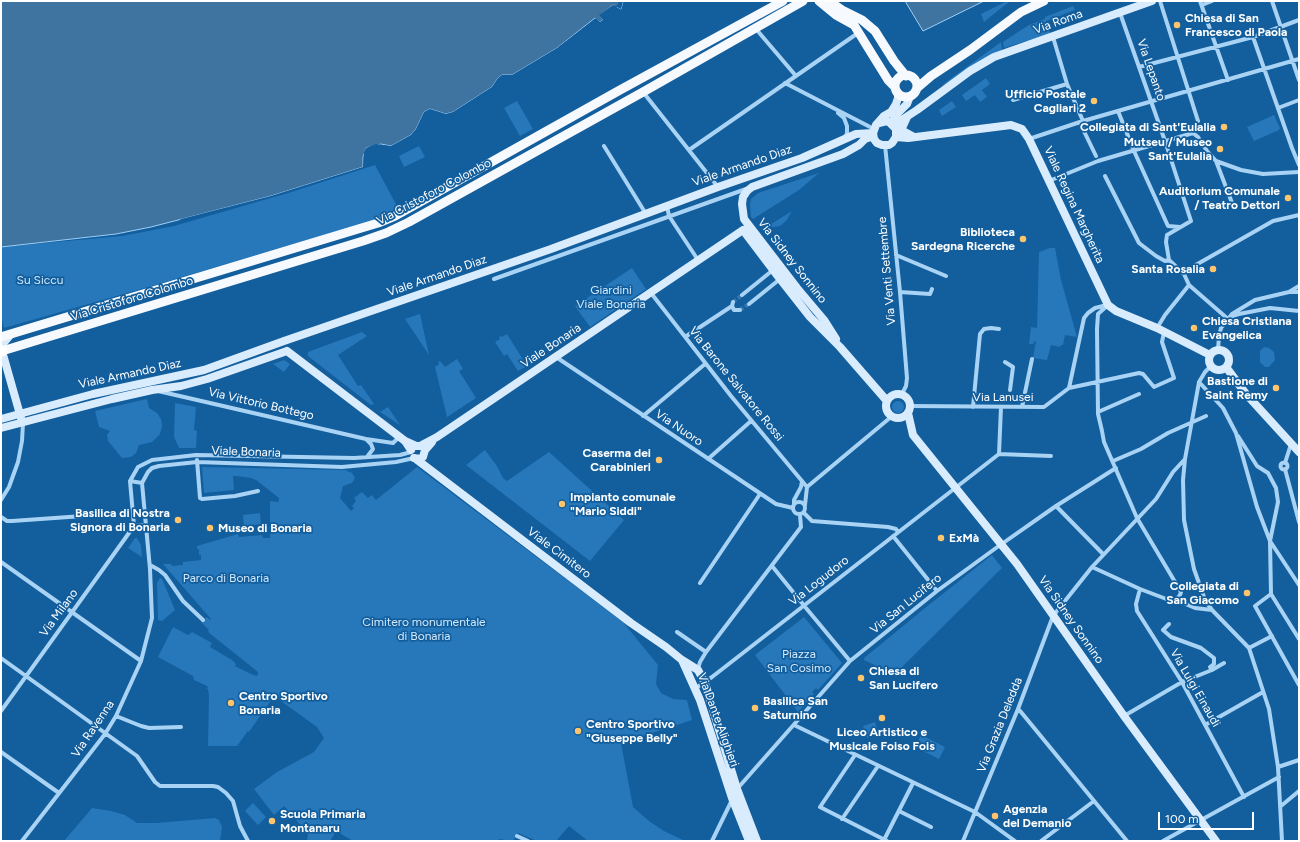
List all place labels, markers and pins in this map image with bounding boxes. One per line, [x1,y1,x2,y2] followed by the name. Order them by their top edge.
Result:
[1185,11,1287,39] place label: Chiesa di San Francesco di Paola
[1172,20,1182,30] marker: Chiesa di San Francesco di Paola
[1005,87,1086,115] place label: Ufficio Postale Cagliari 2
[1089,96,1099,106] marker: Ufficio Postale Cagliari 2
[1080,120,1216,134] place label: Collegiata di Sant'Eulalia
[1219,122,1229,132] marker: Collegiata di Sant'Eulalia
[1124,135,1212,163] place label: Mutseu / Museo Sant'Eulalia
[1215,144,1225,154] marker: Mutseu / Museo Sant'Eulalia
[1159,184,1280,212] place label: Auditorium Comunale / Teatro Dettori
[1283,193,1293,203] marker: Auditorium Comunale / Teatro Dettori
[911,225,1015,253] place label: Biblioteca Sardegna Ricerche
[1018,234,1028,244] marker: Biblioteca Sardegna Ricerche
[1131,262,1205,276] place label: Santa Rosalia
[1208,264,1218,274] marker: Santa Rosalia
[1202,314,1292,342] place label: Chiesa Cristiana Evangelica
[1189,323,1199,333] marker: Chiesa Cristiana Evangelica
[1205,374,1268,402] place label: Bastione di Saint Remy
[1271,383,1281,393] marker: Bastione di Saint Remy
[582,446,651,474] place label: Caserma dei Carabinieri
[654,455,664,465] marker: Caserma dei Carabinieri
[570,490,676,518] place label: Impianto comunale "Mario Siddi"
[557,499,567,509] marker: Impianto comunale "Mario Siddi"
[70,506,170,534] place label: Basilica di Nostra Signora di Bonaria
[173,515,183,525] marker: Basilica di Nostra Signora di Bonaria
[218,521,312,535] place label: Museo di Bonaria
[205,523,215,533] marker: Museo di Bonaria
[949,531,979,545] place label: ExMà
[936,533,946,543] marker: ExMà
[1166,579,1239,607] place label: Collegiata di San Giacomo
[1242,588,1252,598] marker: Collegiata di San Giacomo
[869,664,938,692] place label: Chiesa di San Lucifero
[856,673,866,683] marker: Chiesa di San Lucifero
[239,689,328,717] place label: Centro Sportivo Bonaria
[763,694,828,722] place label: Basilica San Saturnino
[226,698,236,708] marker: Centro Sportivo Bonaria
[750,703,760,713] marker: Basilica San Saturnino
[877,713,887,723] marker: Liceo Artistico e Musicale Foiso Fois
[586,717,678,745] place label: Centro Sportivo "Giuseppe Belly"
[829,725,935,753] place label: Liceo Artistico e Musicale Foiso Fois
[573,726,583,736] marker: Centro Sportivo "Giuseppe Belly"
[1003,802,1071,830] place label: Agenzia del Demanio
[280,807,366,835] place label: Scuola Primaria Montanaru
[990,811,1000,821] marker: Agenzia del Demanio
[267,816,277,826] marker: Scuola Primaria Montanaru

